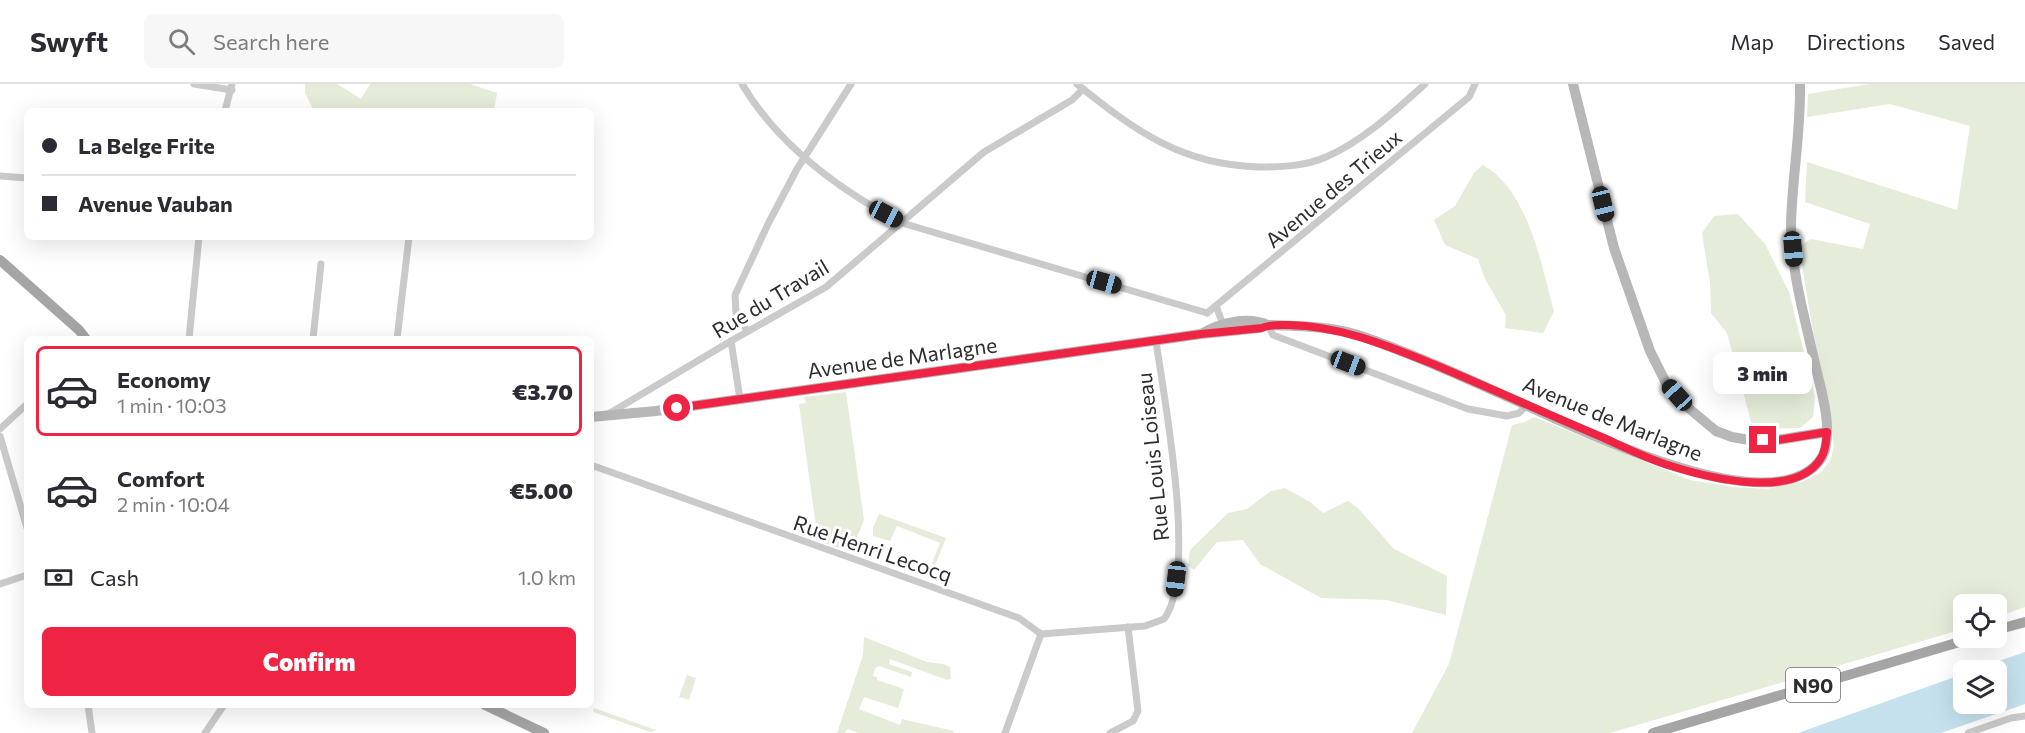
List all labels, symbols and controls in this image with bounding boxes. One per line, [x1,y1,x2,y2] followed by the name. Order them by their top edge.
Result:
[144,14,564,68] search box
[30,24,108,58] text: Swyft
[165,25,198,58] icon: search
[213,28,329,55] text: Search here
[1731,29,1774,54] text: Map
[1807,29,1905,54] text: Directions
[1938,29,1995,54] text: Saved
[1260,124,1406,252] street label: Avenue des Trieux
[78,132,215,159] text: La Belge Frite
[1590,184,1616,224] car
[78,190,233,217] text: Avenue Vauban
[866,198,906,230] car
[1782,230,1804,268] car
[707,253,833,343] street label: Rue du Travail
[1084,268,1124,296] car
[806,331,998,383] street label: Avenue de Marlagne
[1328,348,1368,378] car
[1714,353,1812,395] callout: 3 min
[1737,361,1788,385] text: 3 min
[45,364,99,418] icon: car
[117,366,211,393] text: Economy
[1131,371,1173,543] street label: Rue Louis Loiseau
[1520,371,1706,465] street label: Avenue de Marlagne
[1658,376,1696,414] car
[512,378,573,405] text: €3.70
[117,393,227,417] text: 1 min · 10:03
[663,394,690,421] route start
[1749,426,1776,453] route end
[45,463,99,517] icon: car
[117,465,205,492] text: Comfort
[509,477,573,504] text: €5.00
[117,492,230,516] text: 2 min · 10:04
[790,509,956,587] street label: Rue Henri Lecocq
[1165,560,1187,598] car
[42,561,75,594] icon: cash
[90,564,139,591] text: Cash
[518,565,576,589] text: 1.0 km
[1953,594,2007,714] map controls
[1953,594,2007,648] button: locate
[42,627,576,696] button: Confirm
[1953,660,2007,714] button: layers
[1786,668,1840,702] road number: N90

